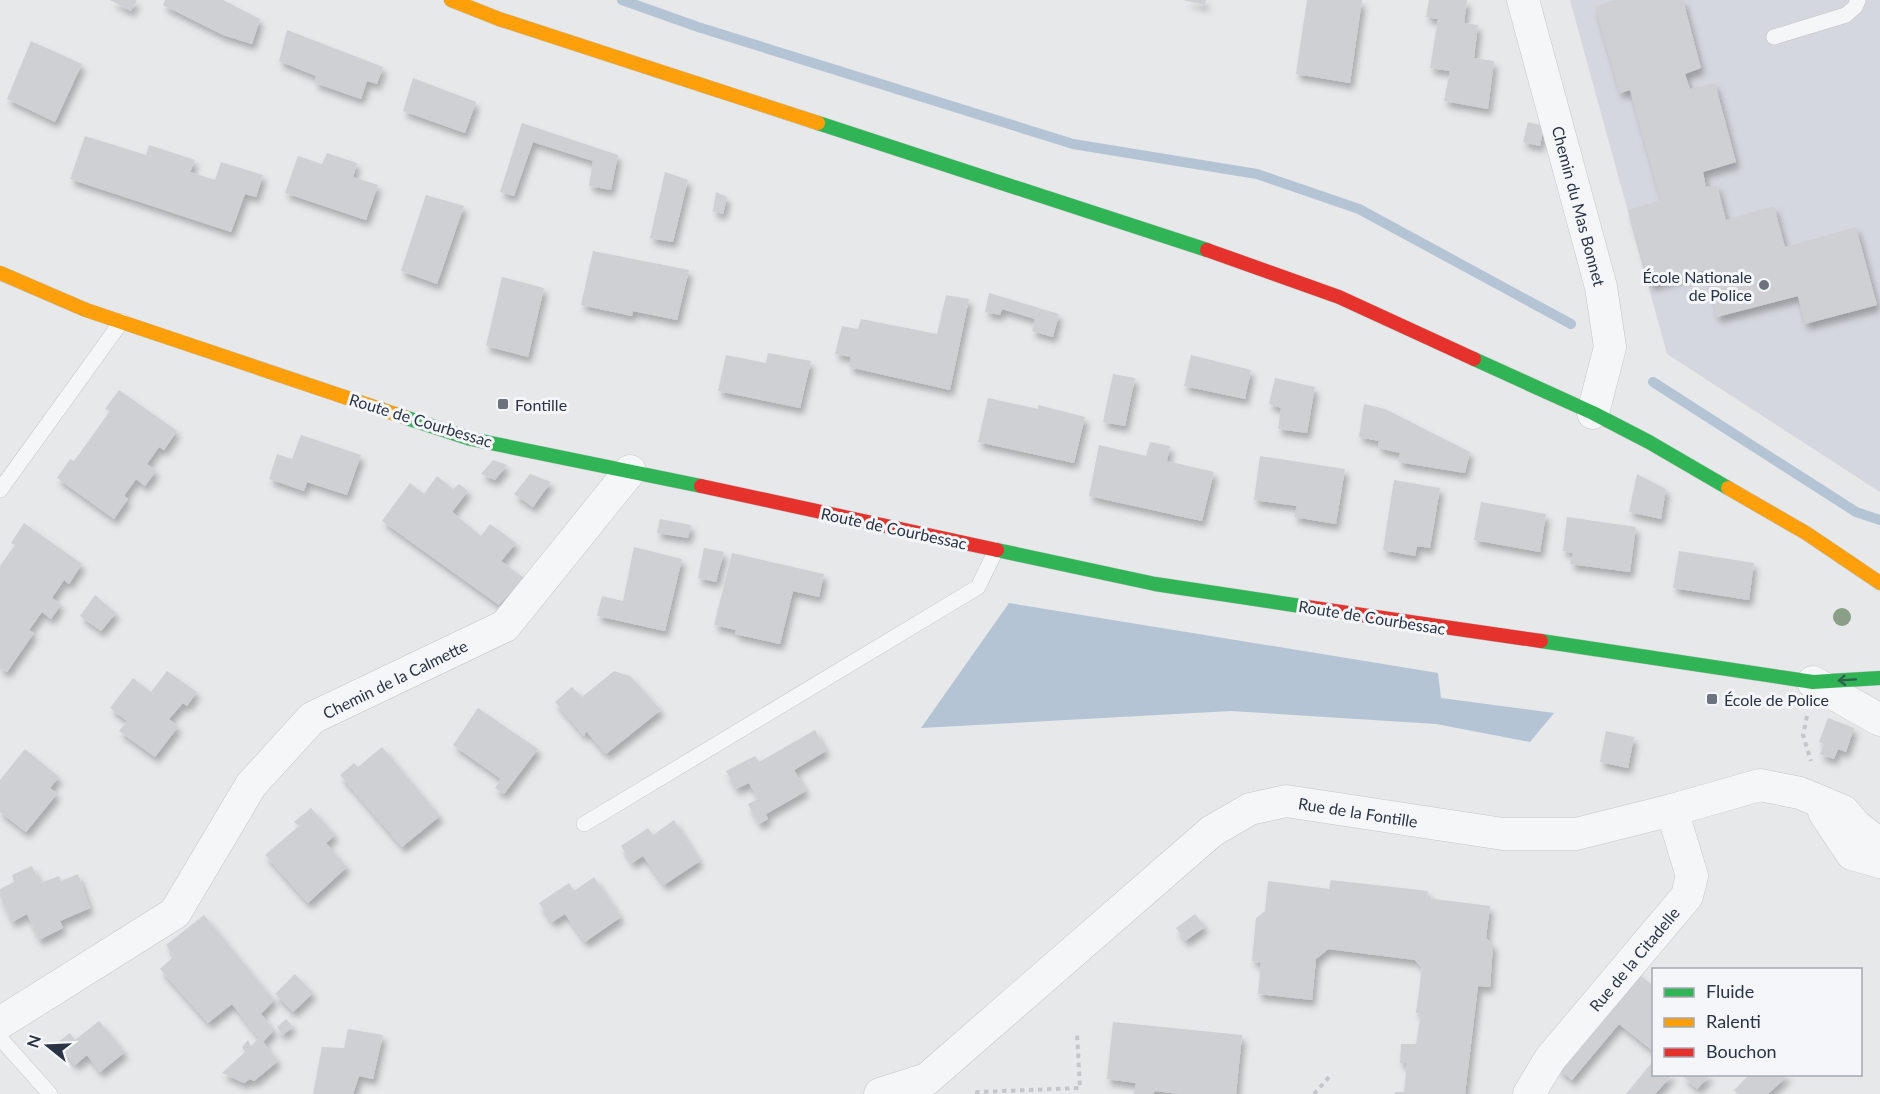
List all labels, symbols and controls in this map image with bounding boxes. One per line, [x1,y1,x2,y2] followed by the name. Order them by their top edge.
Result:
[1548,124,1610,288] street label: Chemin du Mas Bonnet
[1642,267,1752,304] place label: École Nationale de Police
[1757,278,1771,292] marker: École Nationale de Police
[347,389,495,451] street label: Route de Courbessac
[515,395,567,414] place label: Fontille
[496,397,510,411] marker: Fontille
[819,503,969,553] street label: Route de Courbessac
[1297,596,1447,638] street label: Route de Courbessac
[320,636,470,722] street label: Chemin de la Calmette
[1837,674,1857,685] one-way arrow
[1724,690,1829,709] place label: École de Police
[1705,692,1719,706] marker: École de Police
[1297,793,1419,831] street label: Rue de la Fontille
[1585,903,1683,1015] street label: Rue de la Citadelle
[1652,968,1862,1076] legend
[1706,980,1754,1002] text: Fluide
[1706,1010,1761,1032] text: Ralenti
[18,1016,78,1076] north arrow
[22,1032,44,1050] text: N
[1706,1040,1777,1062] text: Bouchon

